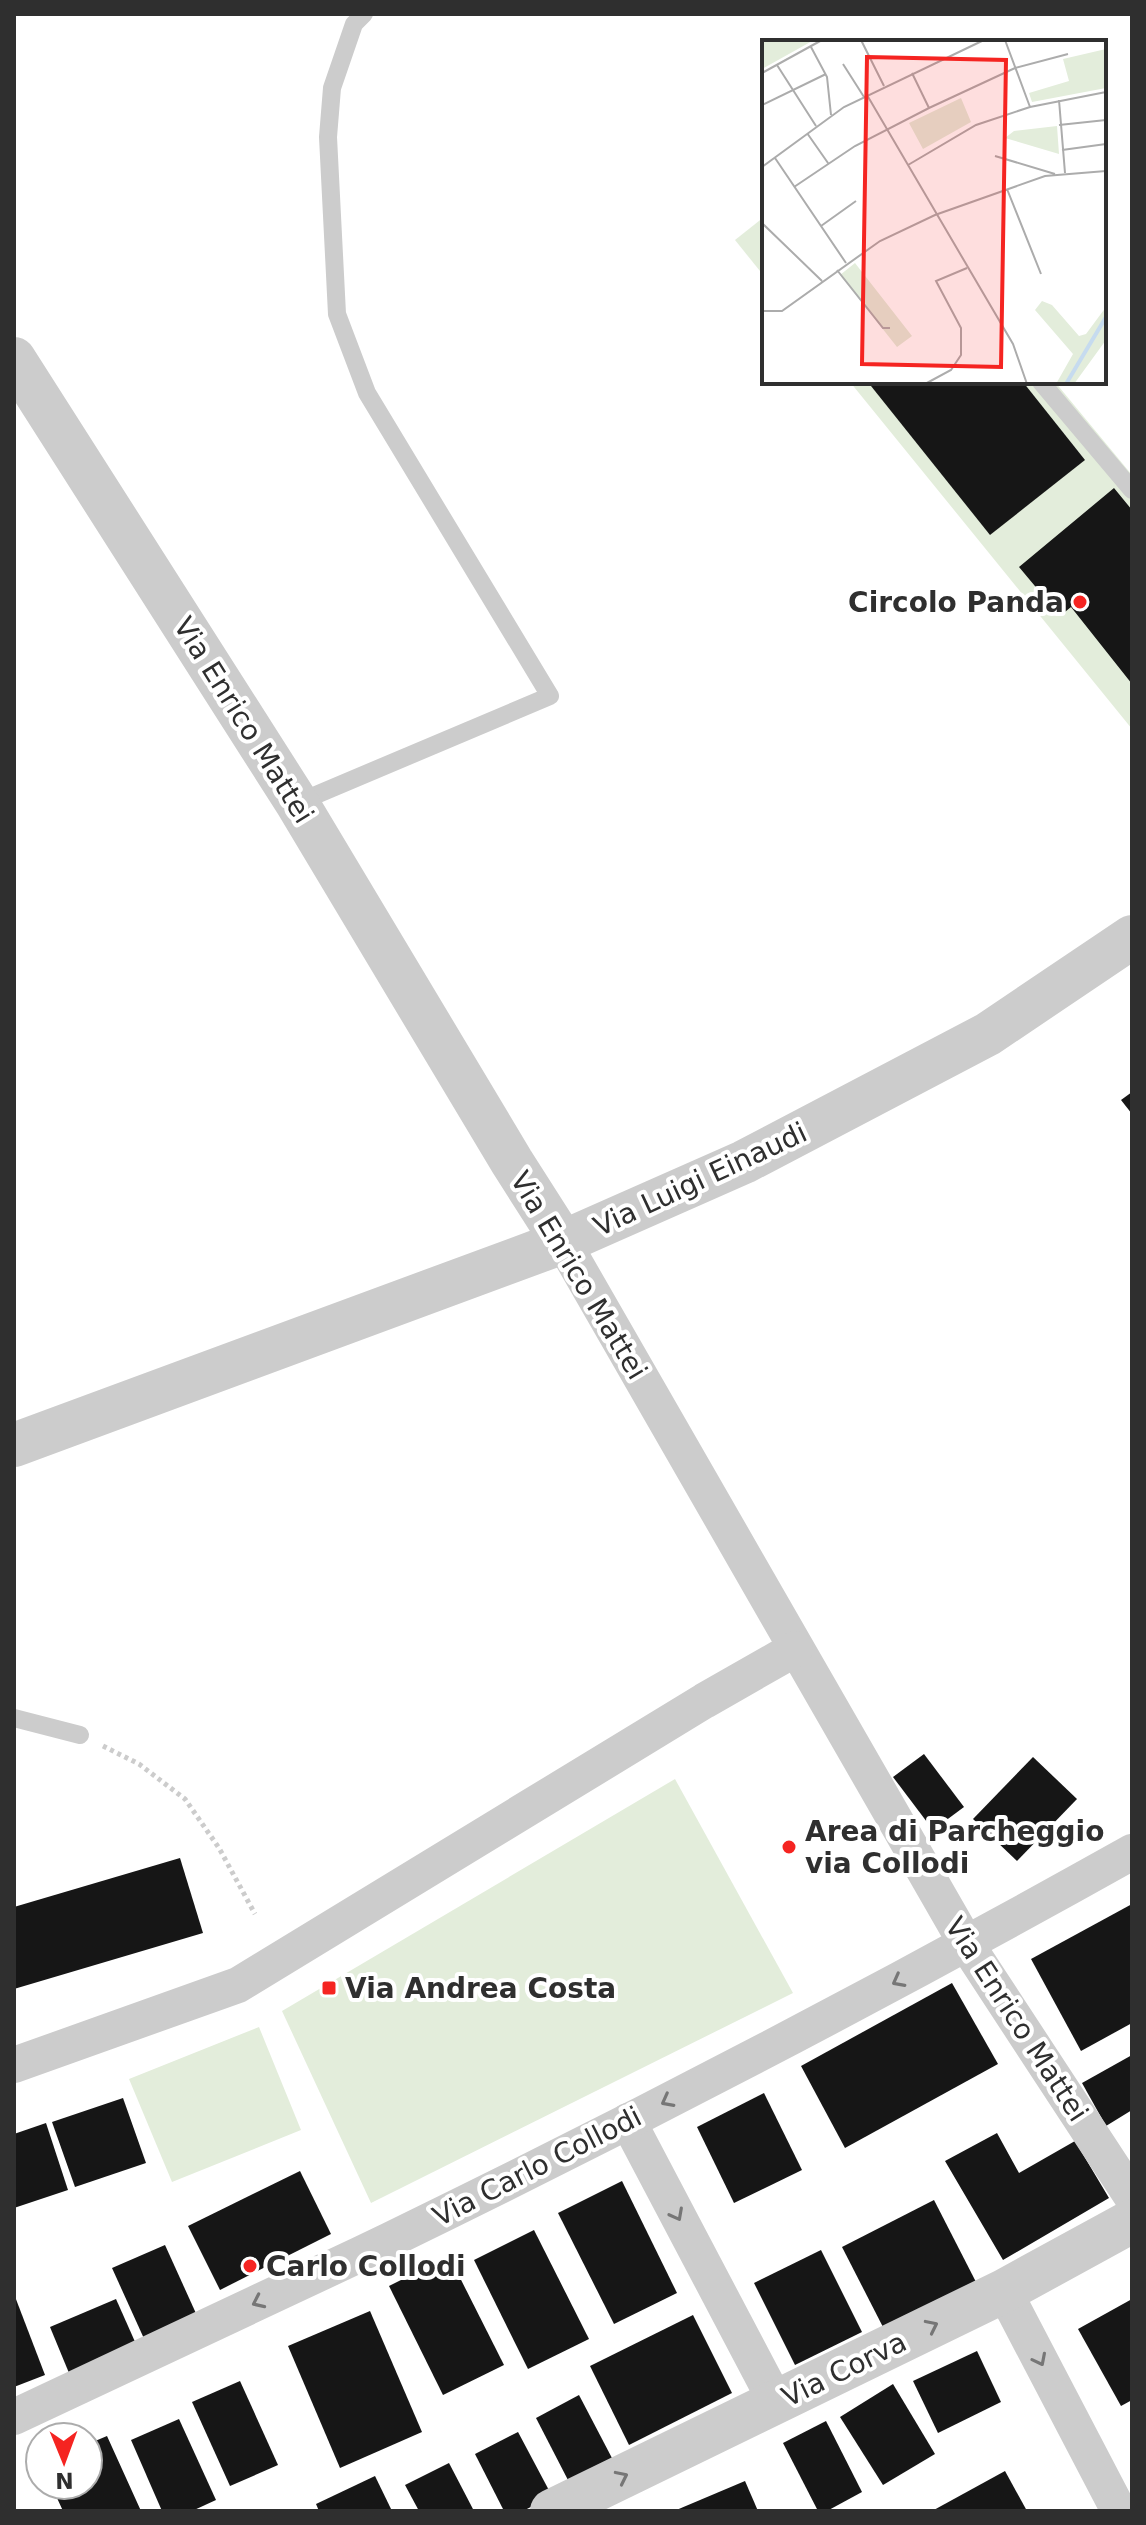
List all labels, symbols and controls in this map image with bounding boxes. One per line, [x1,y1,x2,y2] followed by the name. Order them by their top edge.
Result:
[762,40,1106,384] inset map
[848,586,1064,619] place label: Circolo Panda
[1071,593,1089,611] marker: Circolo Panda
[167,611,320,829] street label: Via Enrico Mattei
[588,1116,812,1243] street label: Via Luigi Einaudi
[503,1165,654,1385] street label: Via Enrico Mattei
[805,1815,1104,1880] place label: Area di Parcheggio via Collodi
[780,1838,798,1856] marker: Area di Parcheggio via Collodi
[938,1911,1095,2128] street label: Via Enrico Mattei
[891,1971,906,1986] one-way arrow
[345,1972,616,2005] place label: Via Andrea Costa
[320,1979,338,1997] marker: Via Andrea Costa
[661,2091,676,2106] one-way arrow
[428,2100,647,2233] street label: Via Carlo Collodi
[668,2207,683,2221] one-way arrow
[266,2250,466,2283] place label: Carlo Collodi
[241,2257,259,2275] marker: Carlo Collodi
[252,2292,266,2308] one-way arrow
[923,2320,938,2336] one-way arrow
[777,2325,912,2414] street label: Via Corva
[1031,2351,1046,2366] one-way arrow
[24,2421,104,2501] north arrow
[55,2468,74,2493] text: N
[614,2471,629,2486] one-way arrow

